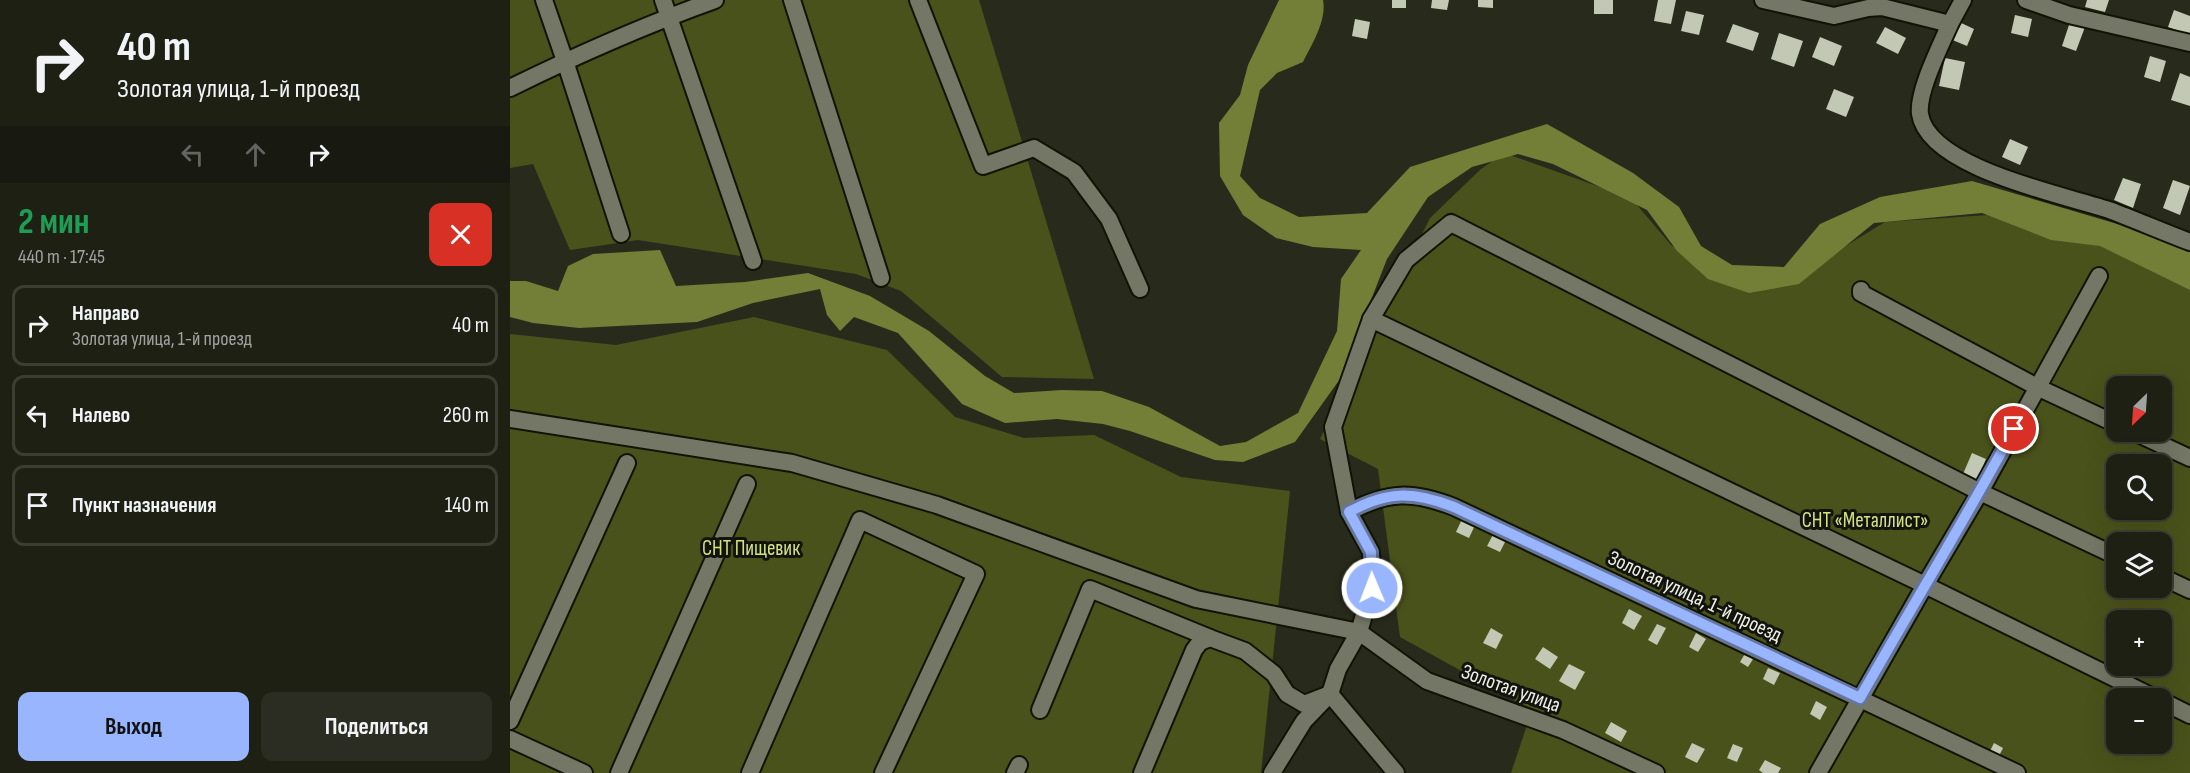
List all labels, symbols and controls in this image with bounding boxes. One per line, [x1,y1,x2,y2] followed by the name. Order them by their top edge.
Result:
[117,22,191,73] text: 40 m
[18,24,96,102] icon: right
[117,73,360,105] text: Золотая улица, 1-й проезд
[176,138,209,171] icon: left
[239,138,272,171] icon: ahead
[302,138,335,171] icon: right
[18,201,89,244] text: 2 мин
[429,203,492,266] button: close
[18,245,105,269] text: 440 m · 17:45
[72,300,139,327] text: Направо
[21,309,54,342] icon: right
[452,312,489,339] text: 40 m
[72,327,252,351] text: Золотая улица, 1-й проезд
[2106,376,2172,442] north arrow
[2106,376,2172,754] map controls
[21,399,54,432] icon: left
[72,402,130,429] text: Налево
[443,402,489,429] text: 260 m
[1988,403,2039,454] pin
[1997,412,2030,445] icon: arrive
[2106,454,2172,520] button: search
[21,489,54,522] icon: arrive
[72,492,216,519] text: Пункт назначения
[445,492,489,519] text: 140 m
[1802,508,1928,533] park label: СНТ «Металлист»
[2106,532,2172,598] button: layers
[702,536,800,561] park label: СНТ Пищевик
[1604,545,1786,648] street label: Золотая улица, 1-й проезд
[1340,556,1404,620] position arrow
[2106,610,2172,676] button: +
[1458,659,1564,718] street label: Золотая улица
[2106,688,2172,754] button: −
[18,692,249,761] button: Выход
[261,692,492,761] button: Поделиться

